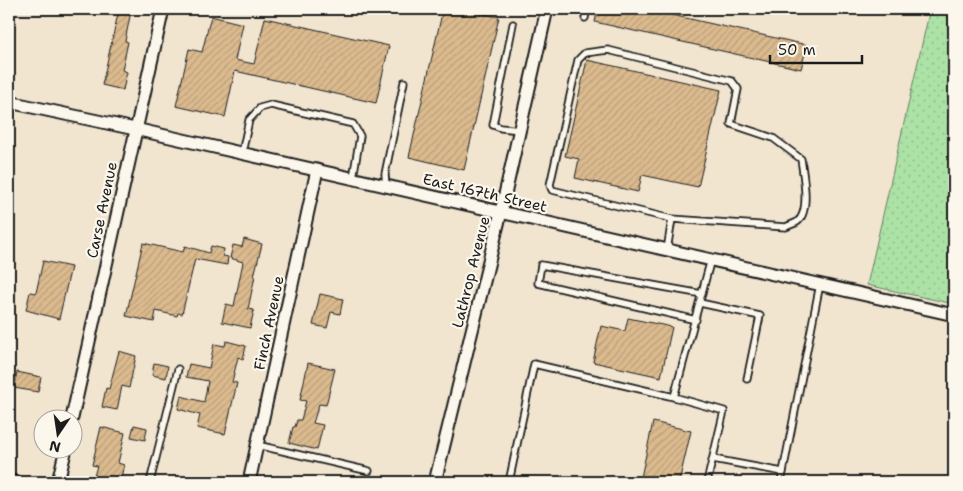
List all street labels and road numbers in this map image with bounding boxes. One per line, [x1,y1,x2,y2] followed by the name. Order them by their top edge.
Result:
[82,160,122,260] street label: Carse Avenue
[421,169,549,217] street label: East 167th Street
[447,214,495,330] street label: Lathrop Avenue
[249,274,289,372] street label: Finch Avenue

